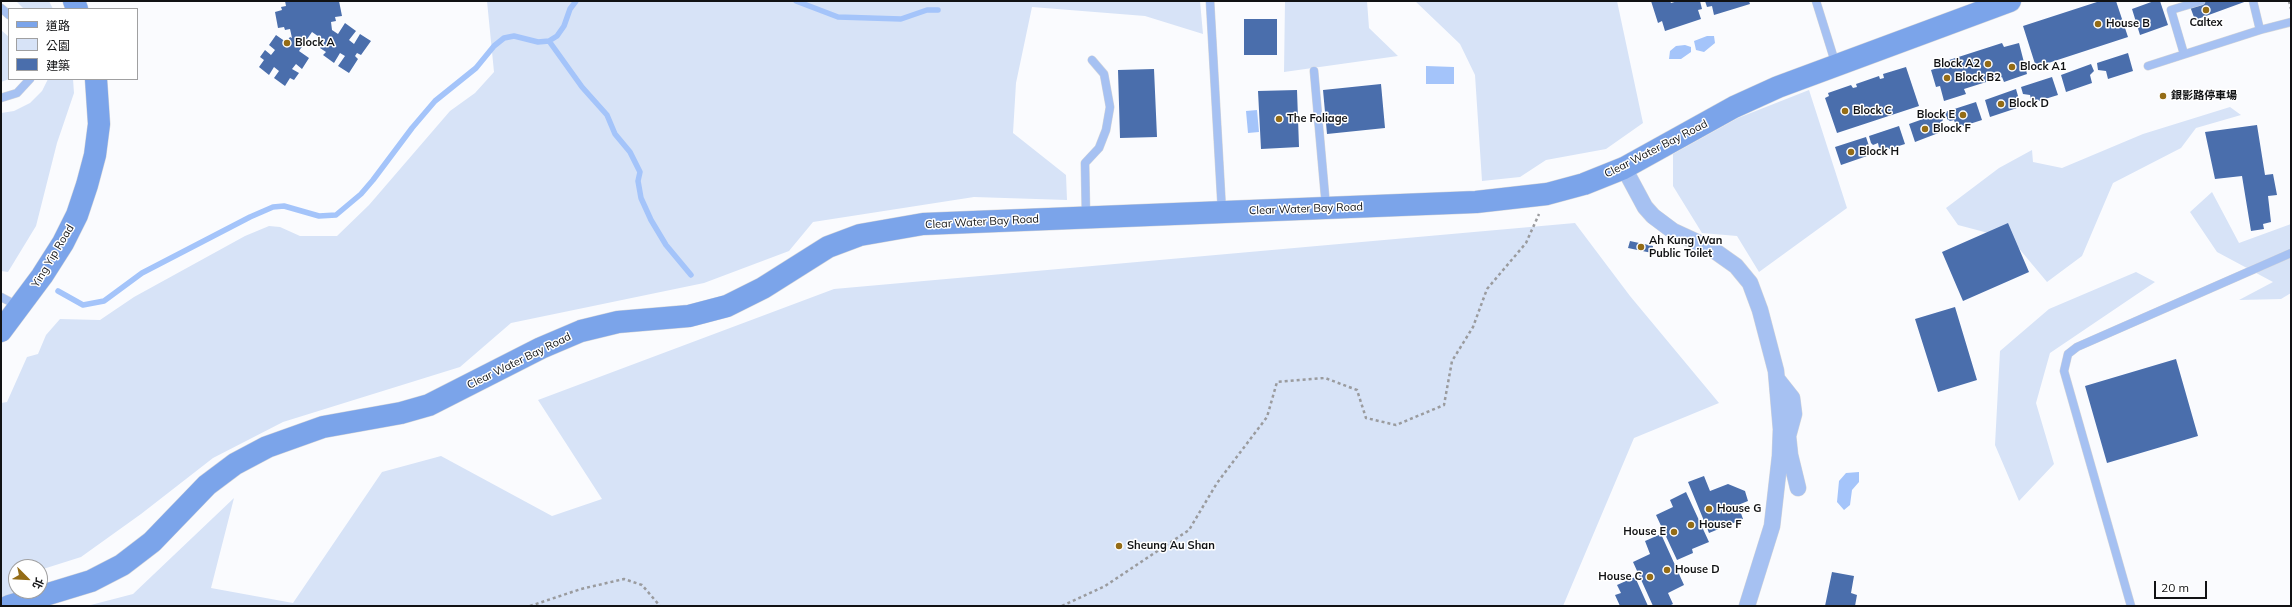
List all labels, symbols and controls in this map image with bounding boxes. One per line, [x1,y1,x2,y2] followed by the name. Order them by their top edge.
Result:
[2201,5,2211,15] marker: Caltex
[8,8,138,80] legend
[2189,16,2223,30] place label: Caltex
[2106,17,2150,31] place label: House B
[46,18,70,33] text: 道路
[2093,19,2103,29] marker: House B
[295,36,335,50] place label: Block A
[46,38,70,53] text: 公園
[282,38,292,48] marker: Block A
[1934,57,1980,71] place label: Block A2
[46,58,70,73] text: 建築
[1983,59,1993,69] marker: Block A2
[2020,60,2066,74] place label: Block A1
[2007,62,2017,72] marker: Block A1
[1955,71,2001,85] place label: Block B2
[1942,73,1952,83] marker: Block B2
[2171,89,2237,103] place label: 銀影路停車場
[2158,91,2168,101] marker: 銀影路停車場
[2009,97,2049,111] place label: Block D
[1996,99,2006,109] marker: Block D
[1853,104,1892,118] place label: Block C
[1840,106,1850,116] marker: Block C
[1917,108,1955,122] place label: Block E
[1958,110,1968,120] marker: Block E
[1287,112,1348,126] place label: The Foliage
[1274,114,1284,124] marker: The Foliage
[1602,117,1710,181] street label: Clear Water Bay Road
[1933,122,1971,136] place label: Block F
[1920,124,1930,134] marker: Block F
[1859,145,1899,159] place label: Block H
[1846,147,1856,157] marker: Block H
[1249,200,1363,218] street label: Clear Water Bay Road
[925,212,1039,232] street label: Clear Water Bay Road
[29,222,77,290] street label: Ying Yip Road
[1649,234,1722,260] place label: Ah Kung Wan Public Toilet
[1636,242,1646,252] marker: Ah Kung Wan Public Toilet
[465,330,573,392] street label: Clear Water Bay Road
[1717,502,1761,516] place label: House G
[1704,504,1714,514] marker: House G
[1699,518,1741,532] place label: House F
[1686,520,1696,530] marker: House F
[1623,525,1666,539] place label: House E
[1669,527,1679,537] marker: House E
[1127,539,1215,553] place label: Sheung Au Shan
[1114,541,1124,551] marker: Sheung Au Shan
[8,559,48,599] north arrow
[1675,563,1720,577] place label: House D
[1662,565,1672,575] marker: House D
[1598,570,1642,584] place label: House C
[1645,572,1655,582] marker: House C
[2156,573,2209,599] scale bar
[29,576,47,591] text: 北
[2161,580,2189,595] text: 20 m

